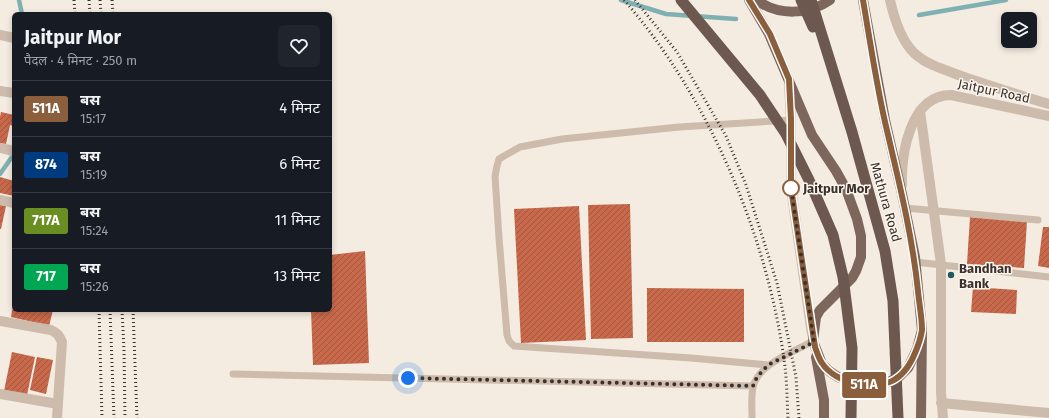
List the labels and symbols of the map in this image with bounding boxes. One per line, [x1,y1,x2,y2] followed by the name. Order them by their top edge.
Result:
[957,76,1031,106] street label: Jaitpur Road
[867,160,905,244] street label: Mathura Road
[782,179,800,197] marker: Jaitpur Mor
[802,181,870,196] place label: Jaitpur Mor
[959,261,1012,291] place label: Bandhan Bank
[946,270,956,280] marker: Bandhan Bank
[398,368,418,388] your location
[836,372,892,398] line badge: 511A

